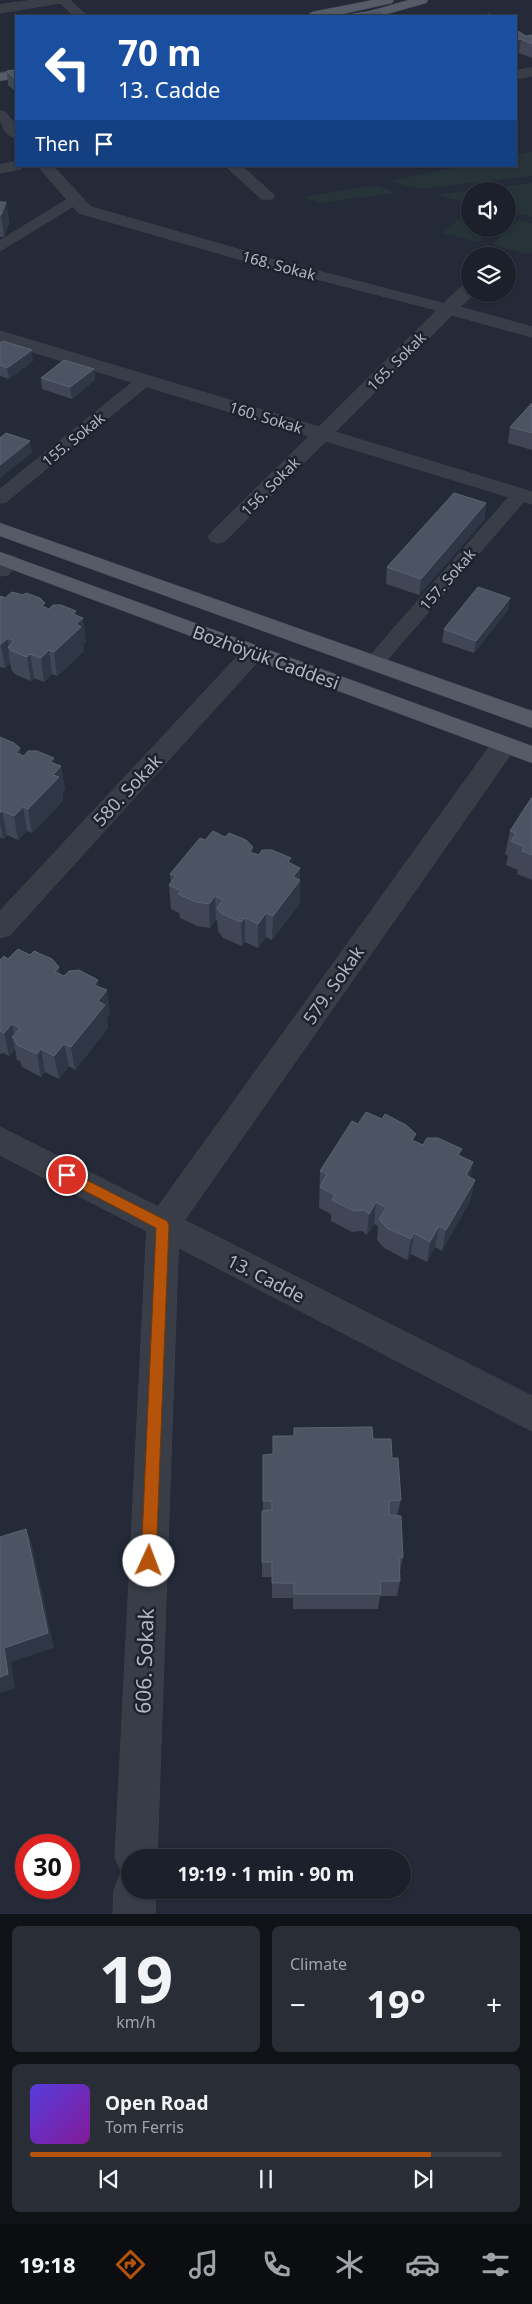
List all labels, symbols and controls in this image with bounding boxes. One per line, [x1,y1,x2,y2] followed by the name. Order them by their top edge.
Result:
[118,29,201,76] text: 70 m
[35,35,100,100] icon: left
[118,74,221,104] text: 13. Cadde
[90,130,118,158] icon: arrive
[35,131,80,157] text: Then
[461,182,516,302] map controls
[461,182,516,237] button: sound
[240,246,318,284] street label: 168. Sokak
[461,247,516,302] button: layers
[362,327,430,395] street label: 165. Sokak
[227,396,305,438] street label: 160. Sokak
[37,408,109,470] street label: 155. Sokak
[236,452,304,520] street label: 156. Sokak
[415,544,479,614] street label: 157. Sokak
[189,619,343,695] street label: Bozhöyük Caddesi
[87,748,167,831] street label: 580. Sokak
[297,941,369,1029] street label: 579. Sokak
[46,1154,88,1196] pin
[53,1161,81,1189] icon: arrive
[223,1248,309,1308] street label: 13. Cadde
[122,1534,174,1586] position arrow
[128,1607,160,1714] street label: 606. Sokak
[15,1834,80,1899] speed limit sign: 30
[178,1861,354,1887] text: 19:19 · 1 min · 90 m
[99,1934,173,2022] text: 19
[290,1953,347,1975] text: Climate
[366,1977,426,2029] text: 19°
[290,1985,306,2023] text: −
[486,1985,502,2023] text: +
[116,2011,156,2033] text: km/h
[105,2090,208,2116] text: Open Road
[105,2116,184,2138] text: Tom Ferris
[95,2165,123,2193] icon: previous
[252,2165,280,2193] icon: pause
[409,2165,437,2193] icon: next
[113,2247,148,2282] icon: directions
[186,2247,221,2282] icon: music
[259,2247,294,2282] icon: phone
[332,2247,367,2282] icon: climate
[405,2247,440,2282] icon: car
[478,2247,513,2282] icon: filters
[19,2249,75,2279] text: 19:18

